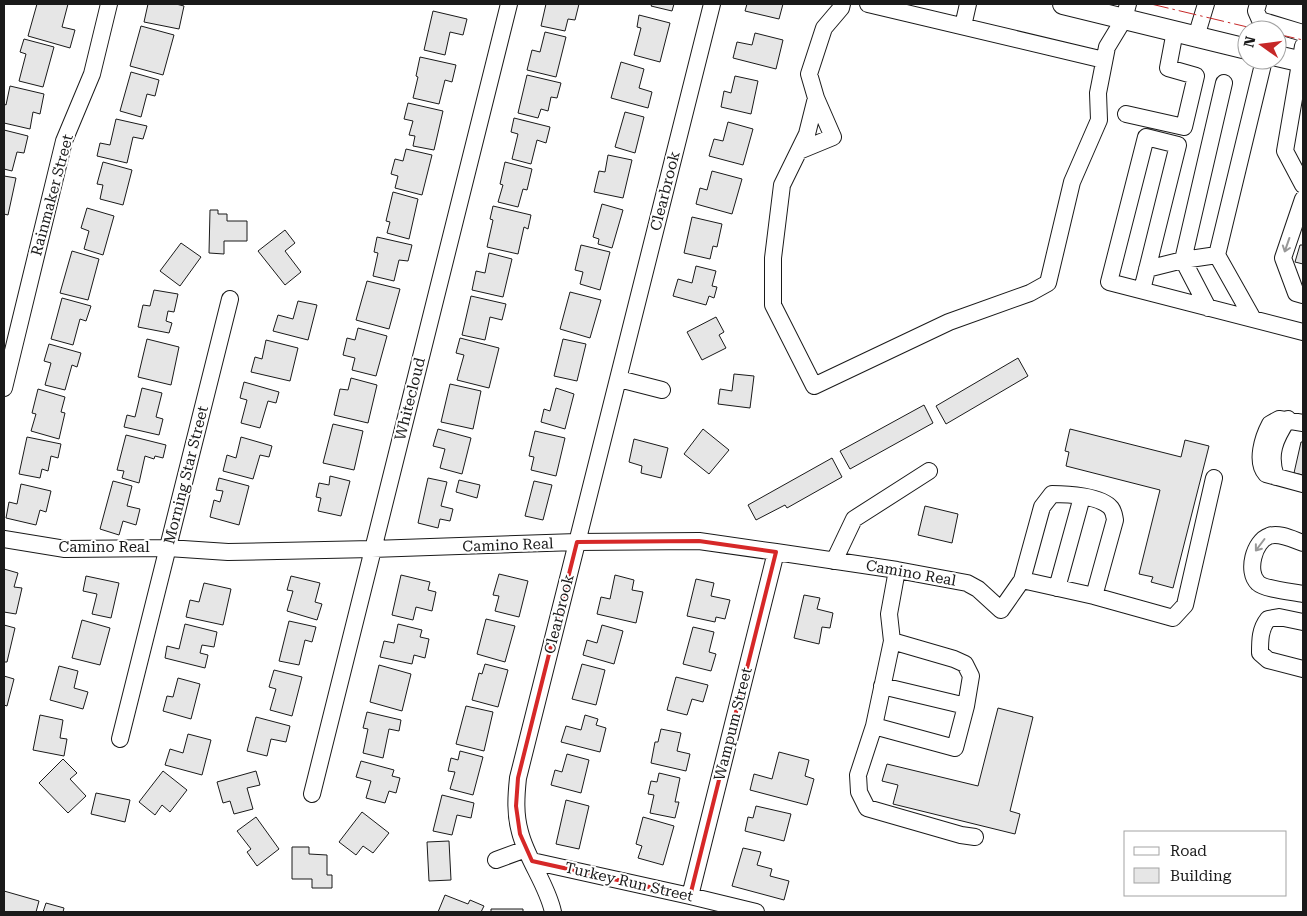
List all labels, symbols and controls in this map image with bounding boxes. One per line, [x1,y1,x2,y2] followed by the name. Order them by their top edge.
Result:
[1237,20,1287,70] north arrow
[1240,34,1259,49] text: N
[27,132,77,258] street label: Rainmaker Street
[646,149,684,233] street label: Clearbrook
[1282,236,1291,252] one-way arrow
[391,355,429,442] street label: Whitecloud
[160,404,212,546] street label: Morning Star Street
[462,534,554,556] street label: Camino Real
[58,538,150,556] street label: Camino Real
[1255,538,1266,551] one-way arrow
[865,556,958,590] street label: Camino Real
[540,572,578,656] street label: Clearbrook
[710,665,756,782] street label: Wampum Street
[1124,831,1287,896] legend
[1170,842,1207,860] text: Road
[563,858,695,906] street label: Turkey Run Street
[1170,867,1232,885] text: Building

